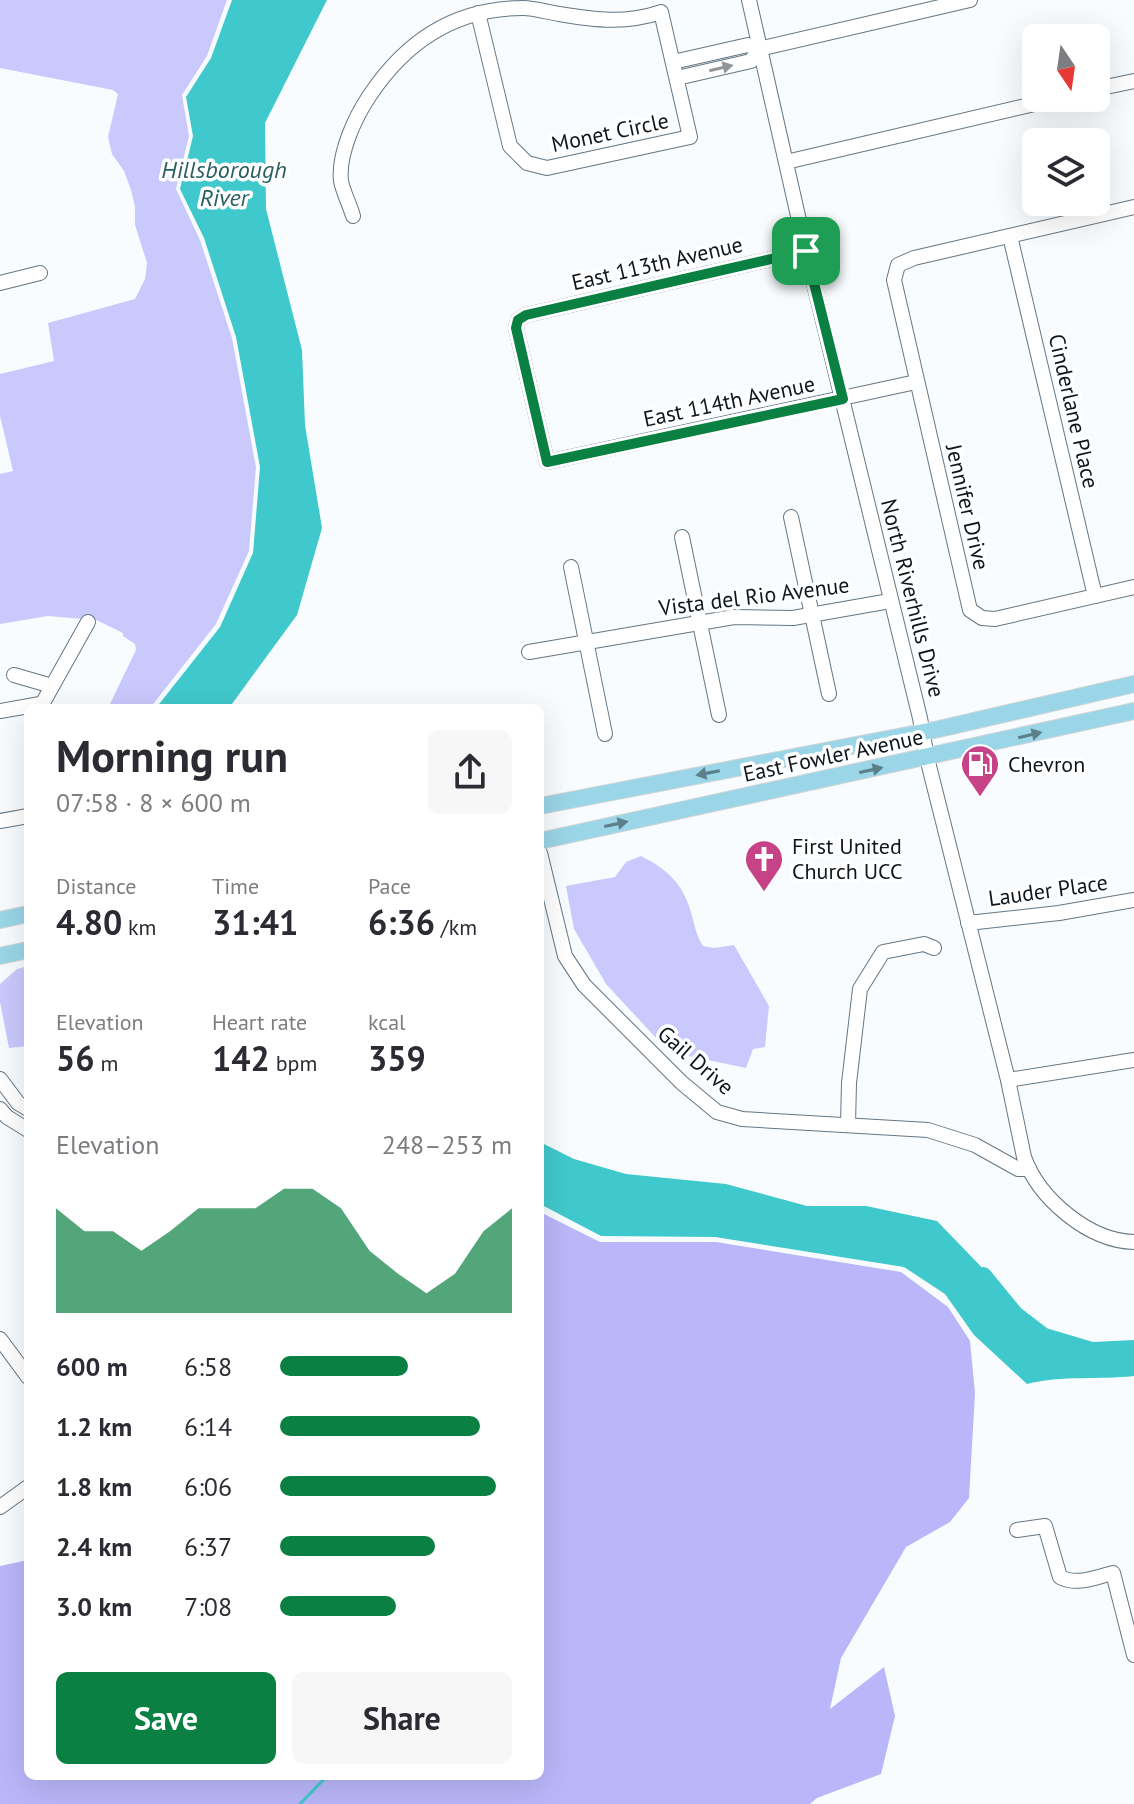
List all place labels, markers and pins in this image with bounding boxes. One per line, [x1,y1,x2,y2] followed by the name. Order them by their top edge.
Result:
[772,217,840,285] pin
[959,743,1001,798] fuel station icon: Chevron
[1008,750,1085,778] place label: Chevron
[792,832,903,885] place label: First United Church UCC
[743,838,785,893] church icon: First United Church UCC

